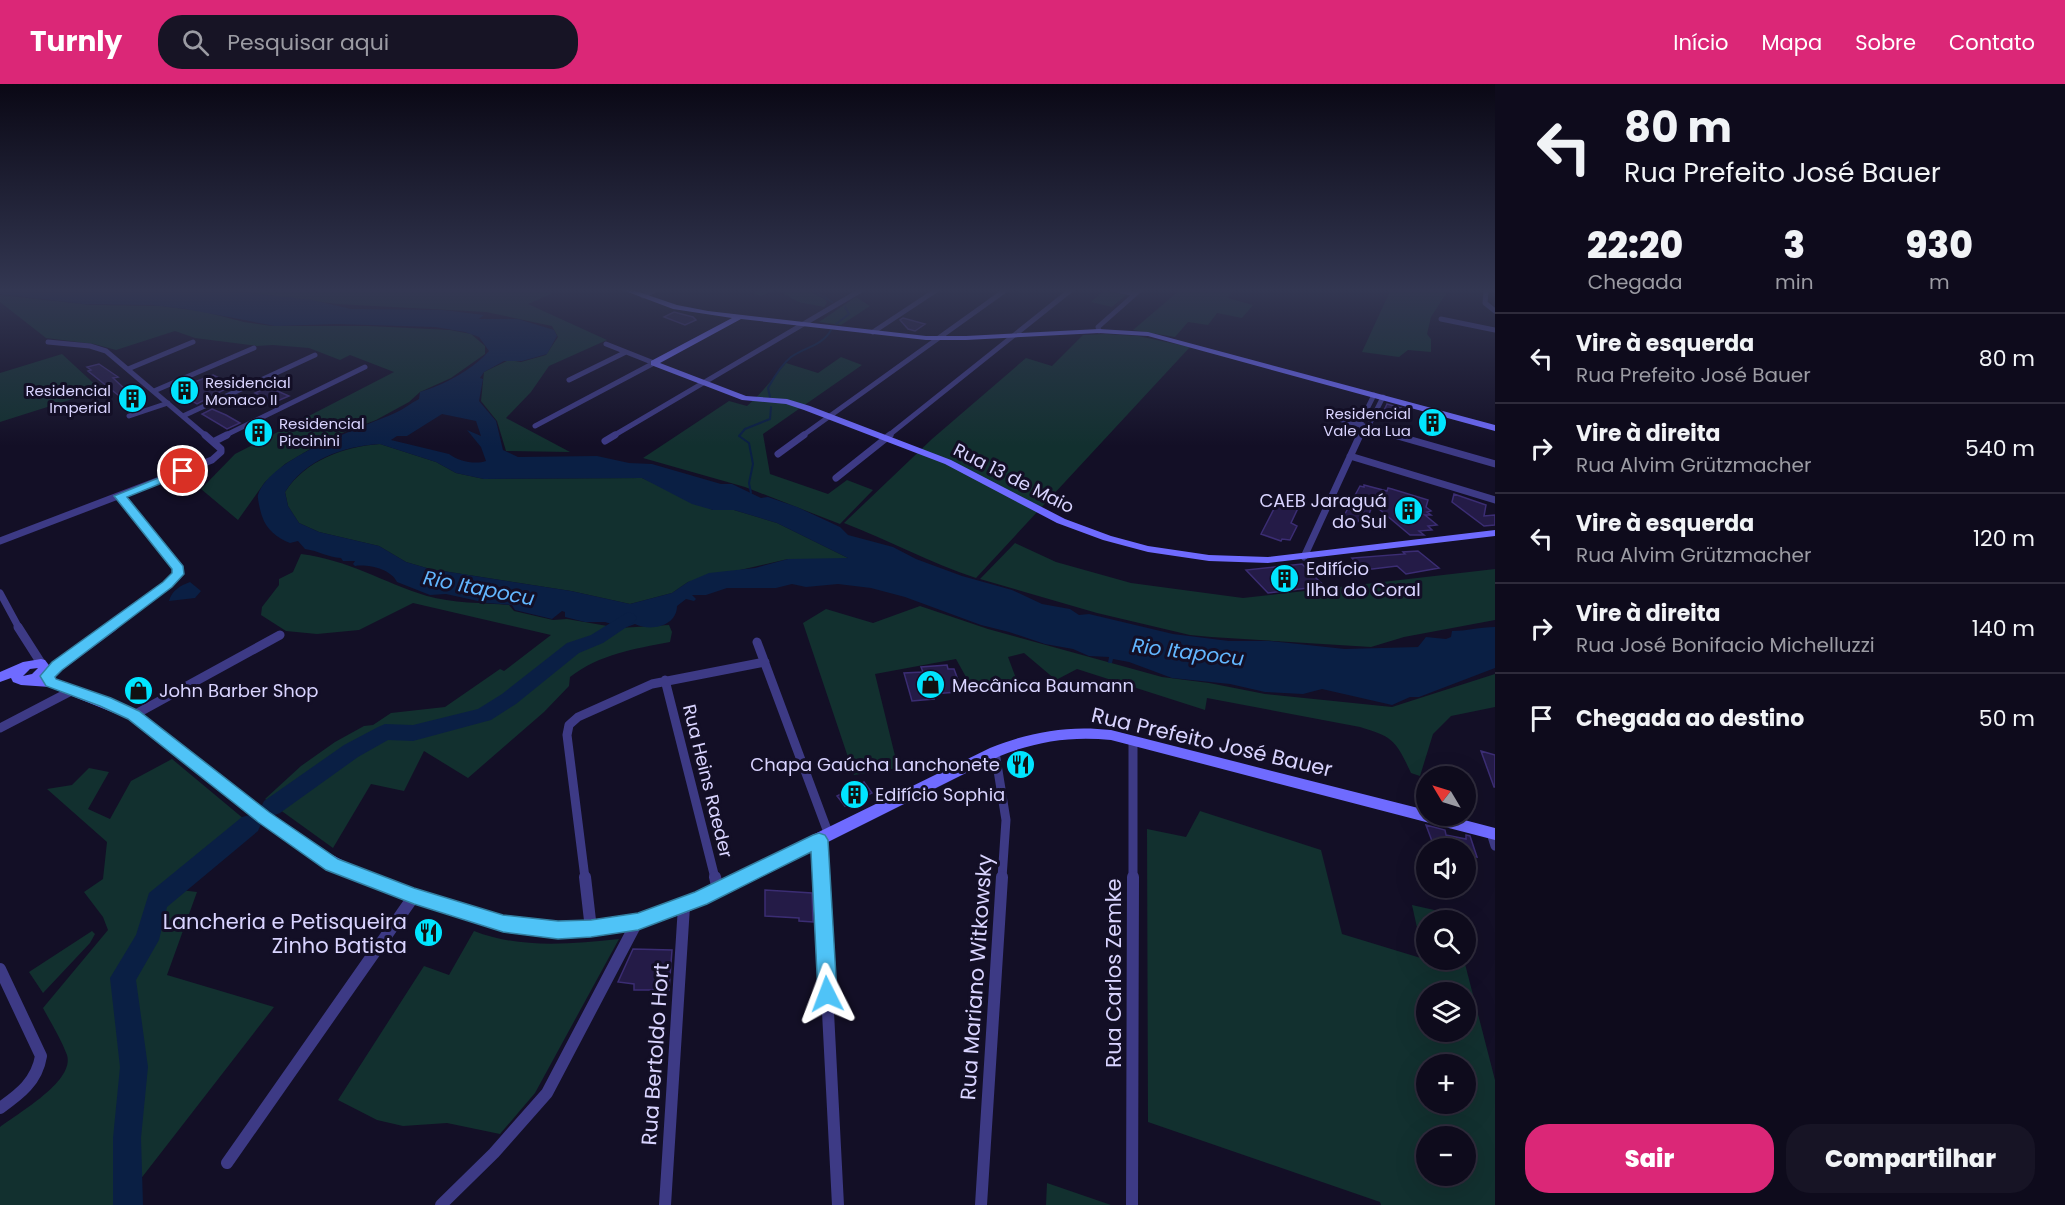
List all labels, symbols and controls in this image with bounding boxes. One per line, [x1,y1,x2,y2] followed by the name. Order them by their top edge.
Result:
[158,15,578,69] search box
[30,22,122,61] text: Turnly
[179,26,212,59] icon: search
[227,27,389,58] text: Pesquisar aqui
[1673,28,1728,57] text: Início
[1761,28,1822,57] text: Mapa
[1855,28,1916,57] text: Sobre
[1949,28,2035,57] text: Contato
[1624,98,1732,157] text: 80 m
[1525,108,1603,186] icon: left
[1624,154,1941,191] text: Rua Prefeito José Bauer
[1587,220,1683,271] text: 22:20
[1783,220,1805,271] text: 3
[1906,220,1973,271] text: 930
[1588,268,1682,296] text: Chegada
[1775,268,1813,296] text: min
[1929,268,1950,296] text: m
[1576,328,1754,359] text: Vire à esquerda
[1525,342,1558,375] icon: left
[1979,343,2035,374] text: 80 m
[1576,361,1811,389] text: Rua Prefeito José Bauer
[205,372,291,410] place label: Residencial Monaco II
[168,375,200,407] building icon: Residencial Monaco II
[25,380,111,418] place label: Residencial Imperial
[116,383,148,415] building icon: Residencial Imperial
[1323,403,1411,441] place label: Residencial Vale da Lua
[1416,406,1448,438] building icon: Residencial Vale da Lua
[279,413,365,451] place label: Residencial Piccinini
[242,416,274,448] building icon: Residencial Piccinini
[1576,418,1721,449] text: Vire à direita
[1525,432,1558,465] icon: right
[1965,433,2035,464] text: 540 m
[949,437,1079,519] street label: Rua 13 de Maio
[157,445,208,496] pin
[1576,451,1811,479] text: Rua Alvim Grützmacher
[166,454,199,487] icon: arrive
[1259,488,1387,534] place label: CAEB Jaraguá do Sul
[1392,494,1424,526] building icon: CAEB Jaraguá do Sul
[1576,508,1754,539] text: Vire à esquerda
[1525,522,1558,555] icon: left
[1973,523,2035,554] text: 120 m
[1576,541,1811,569] text: Rua Alvim Grützmacher
[1306,556,1421,602] place label: Edifício Ilha do Coral
[1269,562,1301,594] building icon: Edifício Ilha do Coral
[421,563,537,613] water label: Rio Itapocu
[1576,598,1721,629] text: Vire à direita
[1525,612,1558,645] icon: right
[1972,613,2035,644] text: 140 m
[1130,631,1246,673] water label: Rio Itapocu
[1576,631,1875,659] text: Rua José Bonifacio Michelluzzi
[915,669,947,701] shop icon: Mecânica Baumann
[952,673,1134,698] place label: Mecânica Baumann
[122,674,154,706] shop icon: John Barber Shop
[159,678,318,703] place label: John Barber Shop
[1089,700,1335,784] street label: Rua Prefeito José Bauer
[677,702,739,861] street label: Rua Heins Raeder
[1525,702,1558,735] icon: arrive
[1576,703,1804,734] text: Chegada ao destino
[1979,703,2035,734] text: 50 m
[1005,748,1037,780] restaurant icon: Chapa Gaúcha Lanchonete
[750,752,1000,777] place label: Chapa Gaúcha Lanchonete
[1416,766,1476,826] north arrow
[1416,766,1476,1186] map controls
[838,778,870,810] building icon: Edifício Sophia
[875,782,1005,807] place label: Edifício Sophia
[1416,838,1476,898] button: sound
[953,853,999,1101] street label: Rua Mariano Witkowsky
[1099,878,1128,1068] street label: Rua Carlos Zemke
[163,907,407,960] place label: Lancheria e Petisqueira Zinho Batista
[1416,910,1476,970] button: search
[412,917,444,949] restaurant icon: Lancheria e Petisqueira Zinho Batista
[634,962,676,1146] street label: Rua Bertoldo Hort
[795,962,859,1026] position arrow
[1416,982,1476,1042] button: layers
[1416,1054,1476,1114] button: +
[1525,1124,1774,1193] button: Sair
[1786,1124,2035,1193] button: Compartilhar
[1416,1126,1476,1186] button: −

